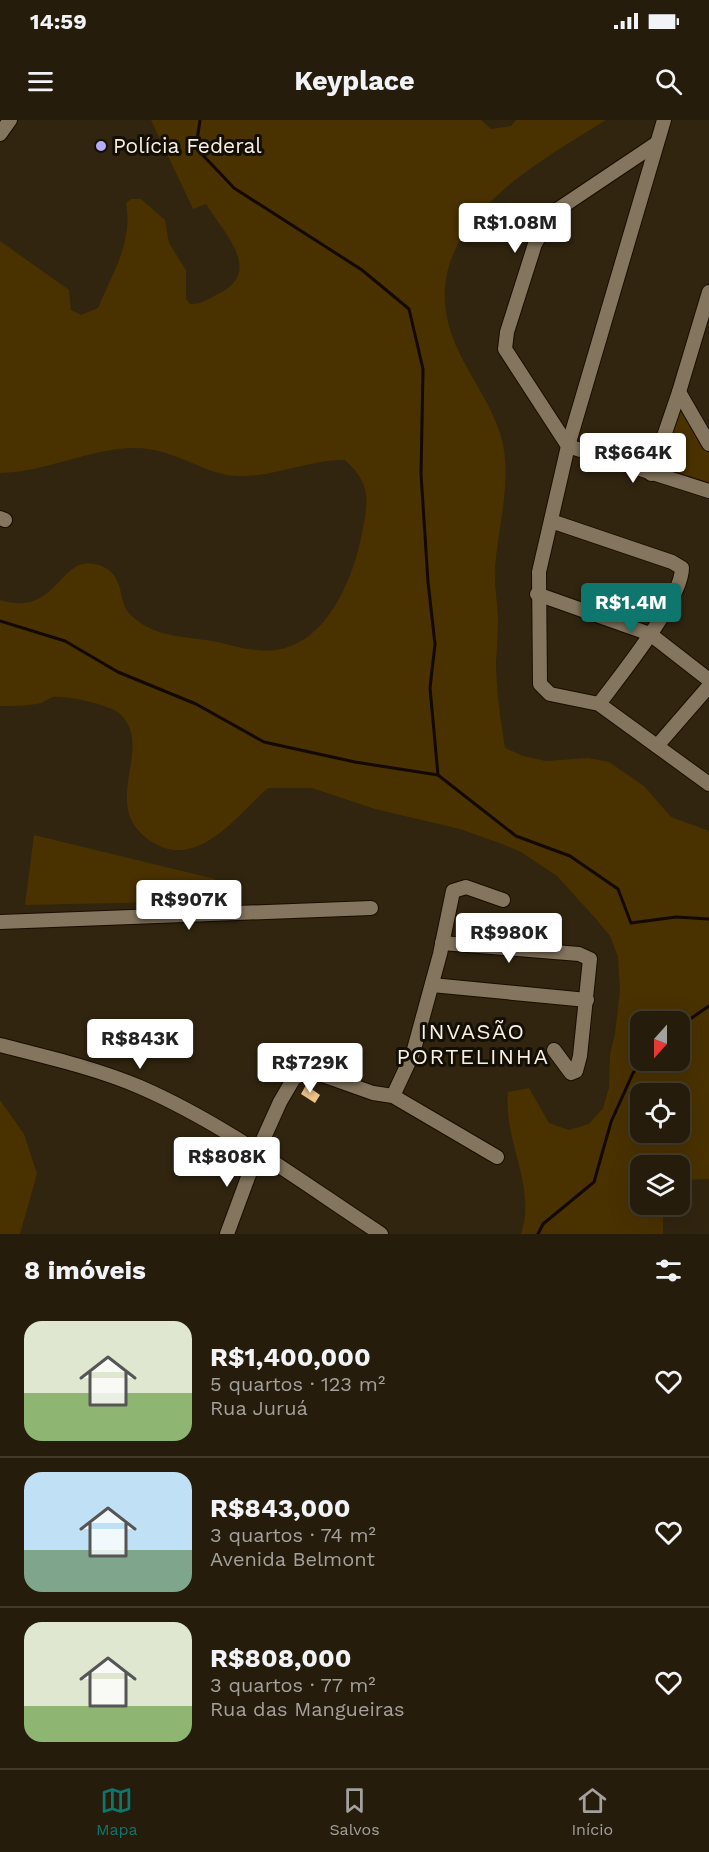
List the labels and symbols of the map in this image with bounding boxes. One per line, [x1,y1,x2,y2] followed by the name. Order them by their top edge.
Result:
[113,133,262,158] place label: Polícia Federal
[94,139,108,153] marker: Polícia Federal
[460,203,570,254] pin: R$1.08M
[584,433,682,484] pin: R$664K
[582,583,680,634] pin: R$1.4M
[140,880,238,931] pin: R$907K
[460,913,558,964] pin: R$980K
[630,1011,690,1071] north arrow
[91,1019,189,1070] pin: R$843K
[397,1019,549,1069] district label: INVASÃO PORTELINHA
[261,1043,359,1094] pin: R$729K
[178,1137,276,1188] pin: R$808K

